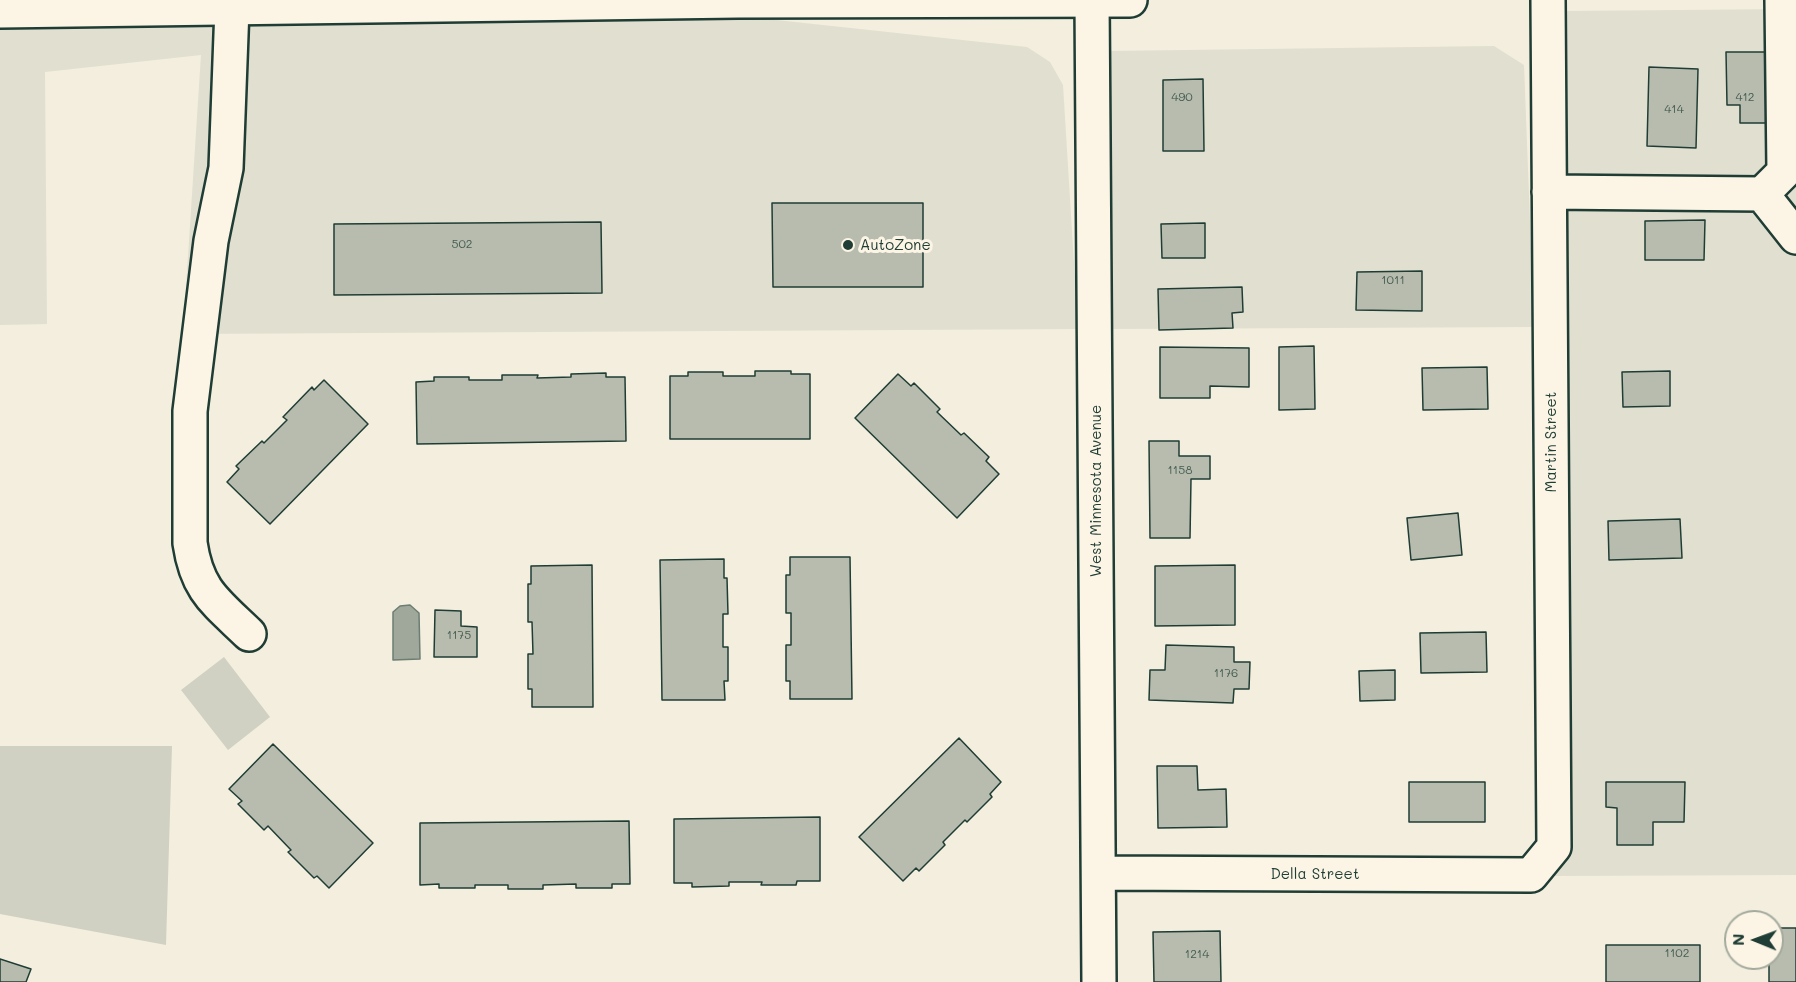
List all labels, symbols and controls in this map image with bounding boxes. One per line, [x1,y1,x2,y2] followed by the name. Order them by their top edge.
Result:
[1171,90,1193,104] house number: 490
[1735,90,1755,104] house number: 412
[1664,102,1684,116] house number: 414
[860,236,931,254] place label: AutoZone
[451,237,473,251] house number: 502
[841,238,855,252] marker: AutoZone
[1381,273,1405,287] house number: 1011
[1542,392,1560,492] street label: Martin Street
[1087,405,1105,577] street label: West Minnesota Avenue
[1168,463,1192,477] house number: 1158
[447,628,471,642] house number: 1175
[1214,666,1238,680] house number: 1176
[1270,865,1360,883] street label: Della Street
[1724,910,1784,970] north arrow
[1727,933,1748,946] text: N
[1665,946,1689,960] house number: 1102
[1185,947,1209,961] house number: 1214

